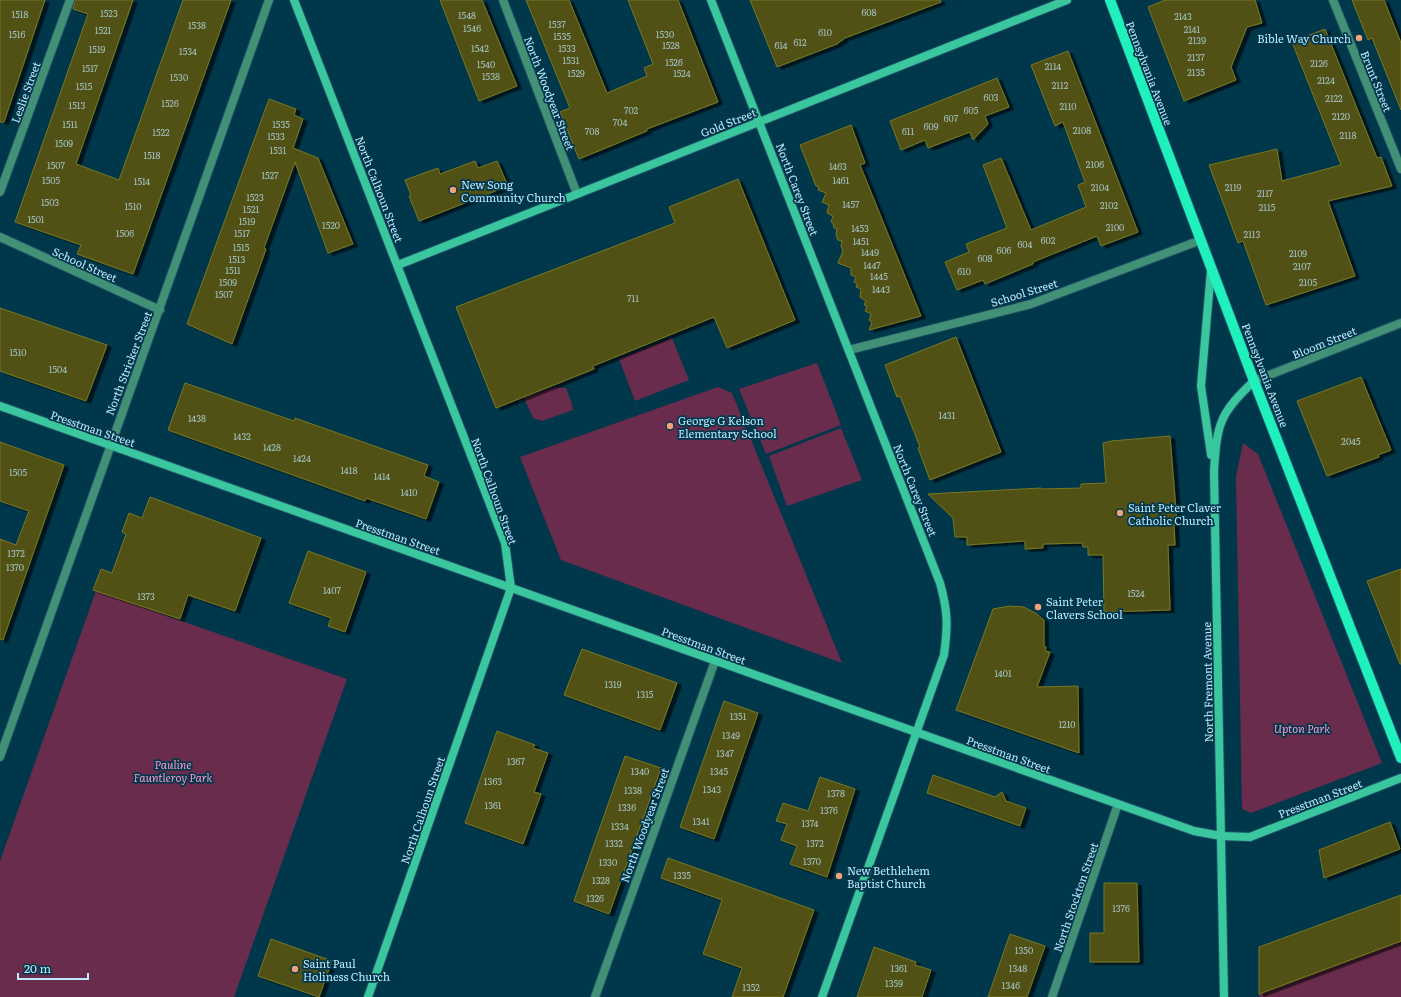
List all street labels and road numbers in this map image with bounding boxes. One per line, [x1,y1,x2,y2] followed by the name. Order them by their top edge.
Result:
[1123,18,1177,128] street label: Pennsylvania Avenue
[521,34,579,153] street label: North Woodyear Street
[1357,48,1397,114] street label: Brunt Street
[6,59,44,125] street label: Leslie Street
[698,103,759,140] street label: Gold Street
[352,133,408,245] street label: North Calhoun Street
[773,140,823,238] street label: North Carey Street
[50,243,120,286] street label: School Street
[989,274,1060,310] street label: School Street
[101,308,155,417] street label: North Stricker Street
[1239,320,1293,430] street label: Pennsylvania Avenue
[1289,322,1359,362] street label: Bloom Street
[48,406,138,450] street label: Presstman Street
[468,435,522,547] street label: North Calhoun Street
[890,441,942,539] street label: North Carey Street
[353,514,443,558] street label: Presstman Street
[1198,621,1216,742] street label: North Fremont Avenue
[660,622,749,668] street label: Presstman Street
[965,731,1054,777] street label: Presstman Street
[396,754,448,866] street label: North Calhoun Street
[616,765,672,885] street label: North Woodyear Street
[1276,774,1365,821] street label: Presstman Street
[1049,839,1101,954] street label: North Stockton Street

